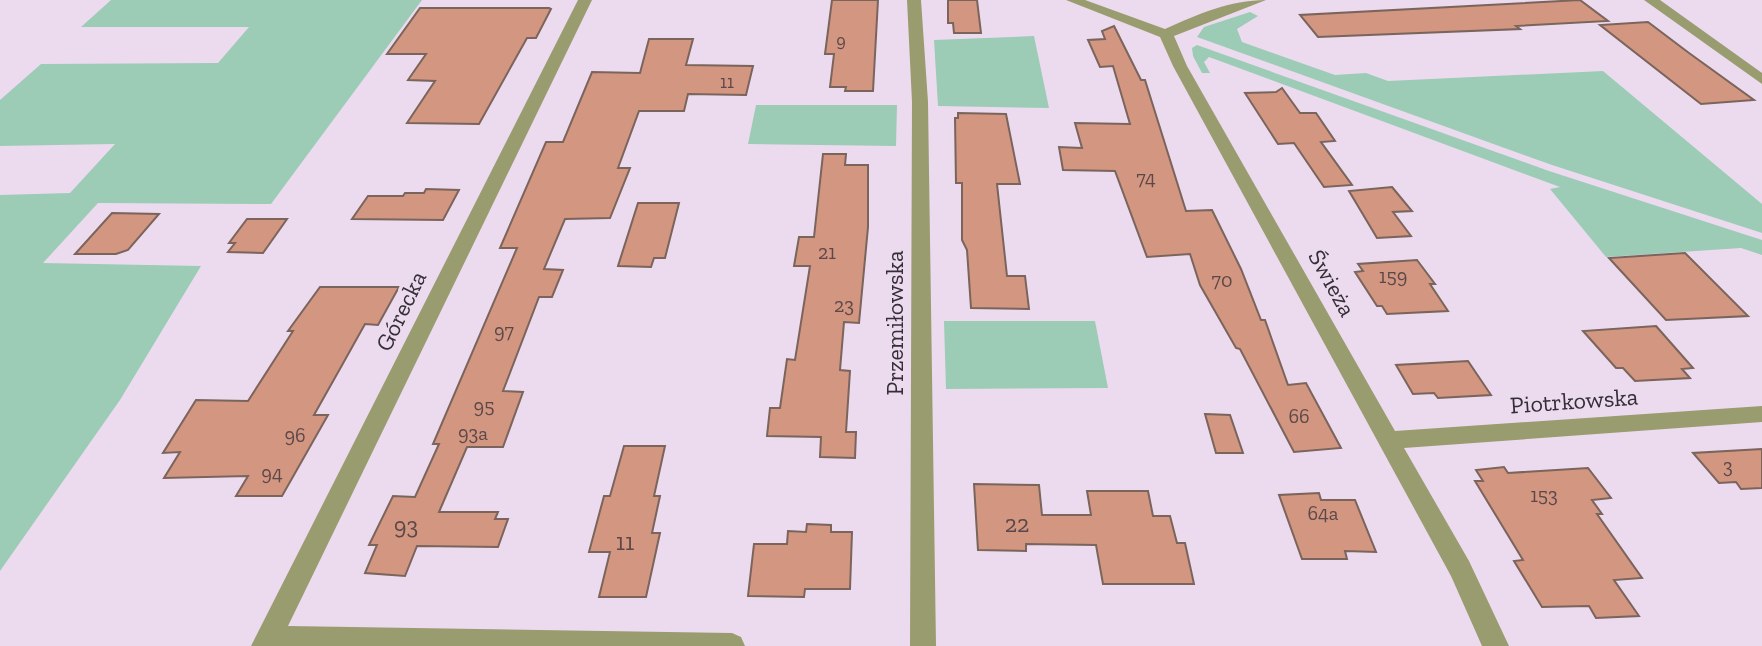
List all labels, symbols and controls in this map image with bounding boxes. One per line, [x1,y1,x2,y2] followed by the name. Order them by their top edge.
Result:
[836,30,846,52] house number: 9
[720,71,734,93] house number: 11
[1136,166,1156,190] house number: 74
[818,240,836,264] house number: 21
[1302,244,1363,322] street label: Świeża
[880,250,909,396] street label: Przemiłowska
[1379,264,1407,288] house number: 159
[369,266,432,356] street label: Górecka
[1212,268,1232,292] house number: 70
[834,293,854,317] house number: 23
[494,319,515,343] house number: 97
[1509,382,1639,419] street label: Piotrkowska
[474,394,494,418] house number: 95
[1288,404,1310,428] house number: 66
[458,421,488,445] house number: 93a
[284,423,306,447] house number: 96
[1723,454,1733,478] house number: 3
[261,461,283,485] house number: 94
[1530,483,1558,507] house number: 153
[1307,501,1339,525] house number: 64a
[1005,509,1029,538] house number: 22
[394,511,418,540] house number: 93
[616,527,634,556] house number: 11

